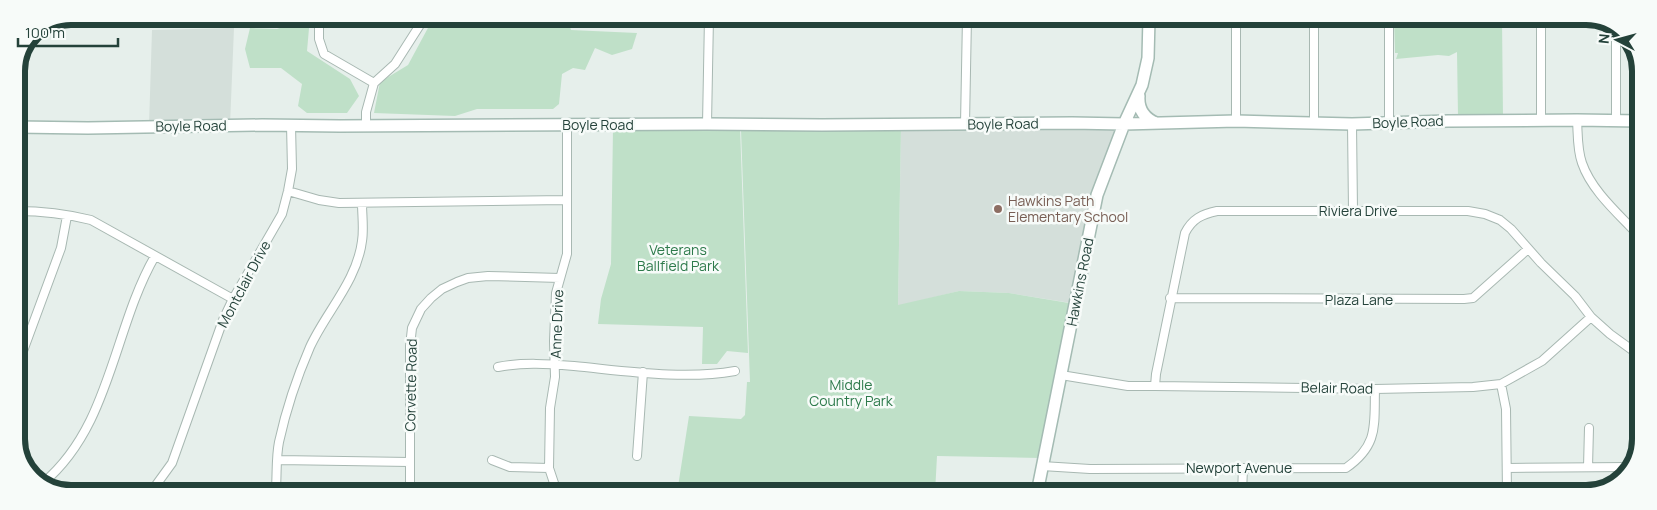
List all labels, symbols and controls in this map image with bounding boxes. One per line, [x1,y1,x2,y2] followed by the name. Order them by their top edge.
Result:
[18,15,118,47] scale bar
[1592,15,1642,65] north arrow
[25,22,65,43] text: 100 m
[1594,33,1614,45] text: N
[1372,111,1444,132] street label: Boyle Road
[967,113,1039,134] street label: Boyle Road
[155,115,227,136] street label: Boyle Road
[562,115,634,134] street label: Boyle Road
[1008,191,1128,226] place label: Hawkins Path Elementary School
[1319,201,1397,220] street label: Riviera Drive
[992,203,1004,215] marker: Hawkins Path Elementary School
[1062,236,1097,328] street label: Hawkins Road
[213,237,275,331] street label: Montclair Drive
[637,240,720,275] park label: Veterans Ballfield Park
[546,289,567,359] street label: Anne Drive
[1325,290,1393,309] street label: Plaza Lane
[400,338,421,432] street label: Corvette Road
[809,375,894,410] park label: Middle Country Park
[1301,377,1373,398] street label: Belair Road
[1186,458,1292,477] street label: Newport Avenue

